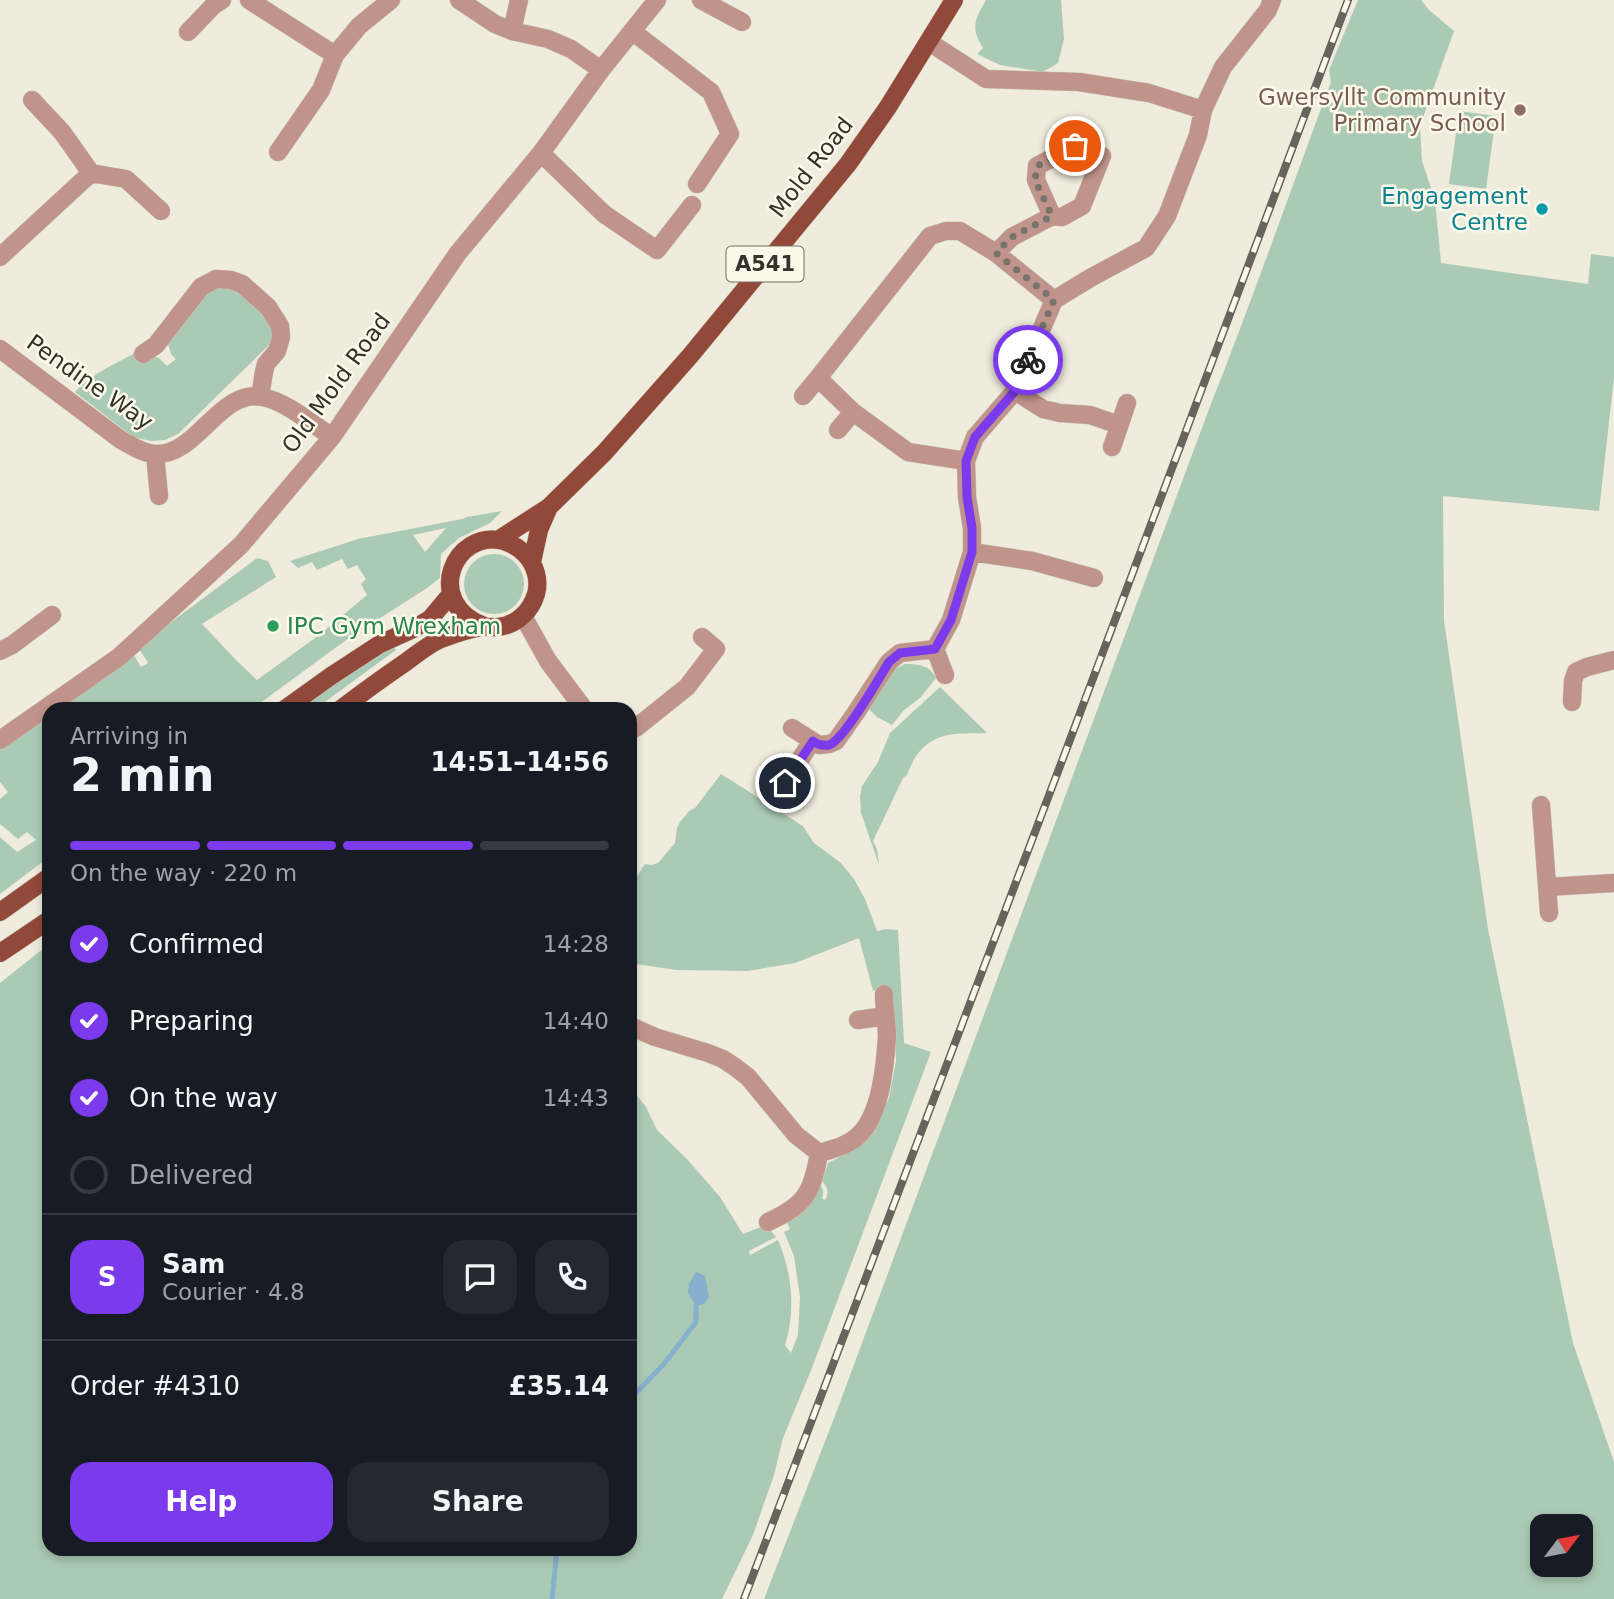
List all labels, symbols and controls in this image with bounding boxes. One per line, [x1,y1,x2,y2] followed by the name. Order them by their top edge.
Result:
[1258,84,1506,136] place label: Gwersyllt Community Primary School
[1512,102,1528,118] marker: Gwersyllt Community Primary School
[764,112,858,222] street label: Mold Road
[1045,116,1105,176] pin
[1056,127,1094,165] icon: bag
[1381,183,1528,235] place label: Engagement Centre
[1534,201,1550,217] marker: Engagement Centre
[726,246,804,282] road number: A541
[277,308,395,458] street label: Old Mold Road
[993,325,1063,395] courier
[22,329,158,435] street label: Pendine Way
[1009,341,1047,379] icon: bike
[287,613,501,639] place label: IPC Gym Wrexham
[265,618,281,634] marker: IPC Gym Wrexham
[70,723,188,749] text: Arriving in
[430,747,609,777] text: 14:51–14:56
[70,748,214,802] text: 2 min
[755,753,815,813] pin
[766,764,804,802] icon: home
[70,860,297,886] text: On the way · 220 m
[70,925,108,963] icon: check
[129,929,264,959] text: Confirmed
[543,931,609,957] text: 14:28
[70,1002,108,1040] icon: check
[129,1006,254,1036] text: Preparing
[543,1008,609,1034] text: 14:40
[70,1079,108,1117] icon: check
[129,1083,278,1113] text: On the way
[543,1085,609,1111] text: 14:43
[129,1160,253,1190] text: Delivered
[443,1240,517,1314] button: chat
[535,1240,609,1314] button: phone
[162,1249,225,1279] text: Sam
[98,1262,116,1292] text: S
[162,1279,305,1305] text: Courier · 4.8
[70,1371,240,1401] text: Order #4310
[509,1371,609,1401] text: £35.14
[70,1462,333,1542] button: Help
[347,1462,609,1542] button: Share
[1530,1514,1592,1577] north arrow
[1530,1514,1593,1577] map controls

